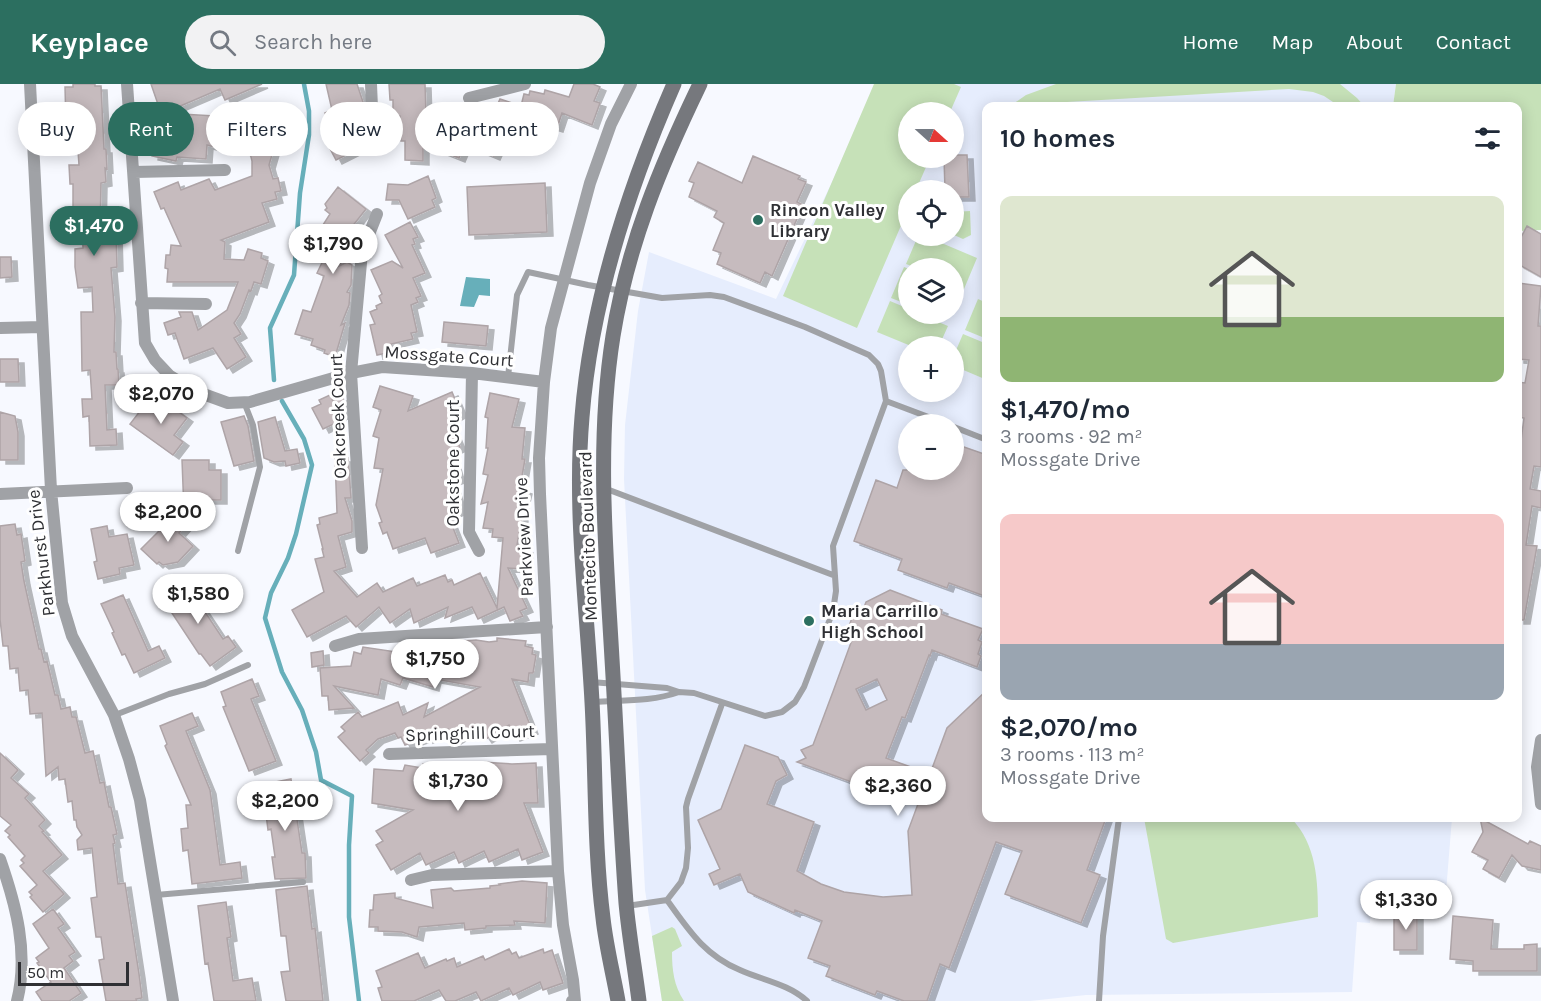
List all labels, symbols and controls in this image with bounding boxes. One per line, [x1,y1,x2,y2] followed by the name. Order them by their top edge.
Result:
[185,15,605,69] search box
[30,26,149,59] text: Keyplace
[206,26,239,59] icon: search
[254,29,372,55] text: Search here
[1183,30,1239,54] text: Home
[1272,30,1313,54] text: Map
[1346,30,1403,54] text: About
[1436,30,1511,54] text: Contact
[18,102,96,156] chip: Buy
[108,102,194,156] chip: Rent
[206,102,308,156] chip: Filters
[320,102,403,156] chip: New
[415,102,559,156] chip: Apartment
[898,102,964,168] north arrow
[898,102,964,480] map controls
[1471,122,1504,155] icon: filters
[1000,123,1115,154] text: 10 homes
[898,180,964,246] button: locate
[770,199,884,242] place label: Rincon Valley Library
[45,206,143,257] pin: $1,470
[751,213,765,227] marker: Rincon Valley Library
[64,214,124,237] text: $1,470
[284,224,382,275] pin: $1,790
[303,232,363,255] text: $1,790
[1198,235,1306,343] icon: home
[898,258,964,324] button: layers
[898,336,964,402] button: +
[384,341,515,372] street label: Mossgate Court
[325,353,351,479] street label: Oakcreek Court
[112,374,210,425] pin: $2,070
[128,382,194,405] text: $2,070
[1000,394,1130,425] text: $1,470/mo
[442,399,464,527] street label: Oakstone Court
[898,414,964,480] button: −
[1000,425,1143,448] text: 3 rooms · 92 m²
[1000,448,1140,471] text: Mossgate Drive
[574,451,602,621] street label: Montecito Boulevard
[510,477,538,597] street label: Parkview Drive
[22,488,60,618] street label: Parkhurst Drive
[119,492,217,543] pin: $2,200
[134,500,202,523] text: $2,200
[1198,553,1306,661] icon: home
[149,574,247,625] pin: $1,580
[166,582,230,605] text: $1,580
[821,600,938,643] place label: Maria Carrillo High School
[802,614,816,628] marker: Maria Carrillo High School
[386,639,484,690] pin: $1,750
[405,647,465,670] text: $1,750
[1000,712,1138,743] text: $2,070/mo
[405,720,536,746] street label: Springhill Court
[1000,743,1144,766] text: 3 rooms · 113 m²
[409,761,507,812] pin: $1,730
[849,766,947,817] pin: $2,360
[1000,766,1140,789] text: Mossgate Drive
[427,769,489,792] text: $1,730
[864,774,932,797] text: $2,360
[236,781,334,832] pin: $2,200
[251,789,319,812] text: $2,200
[1357,880,1455,931] pin: $1,330
[1374,888,1438,911] text: $1,330
[18,959,129,986] scale bar
[27,963,64,982] text: 50 m

